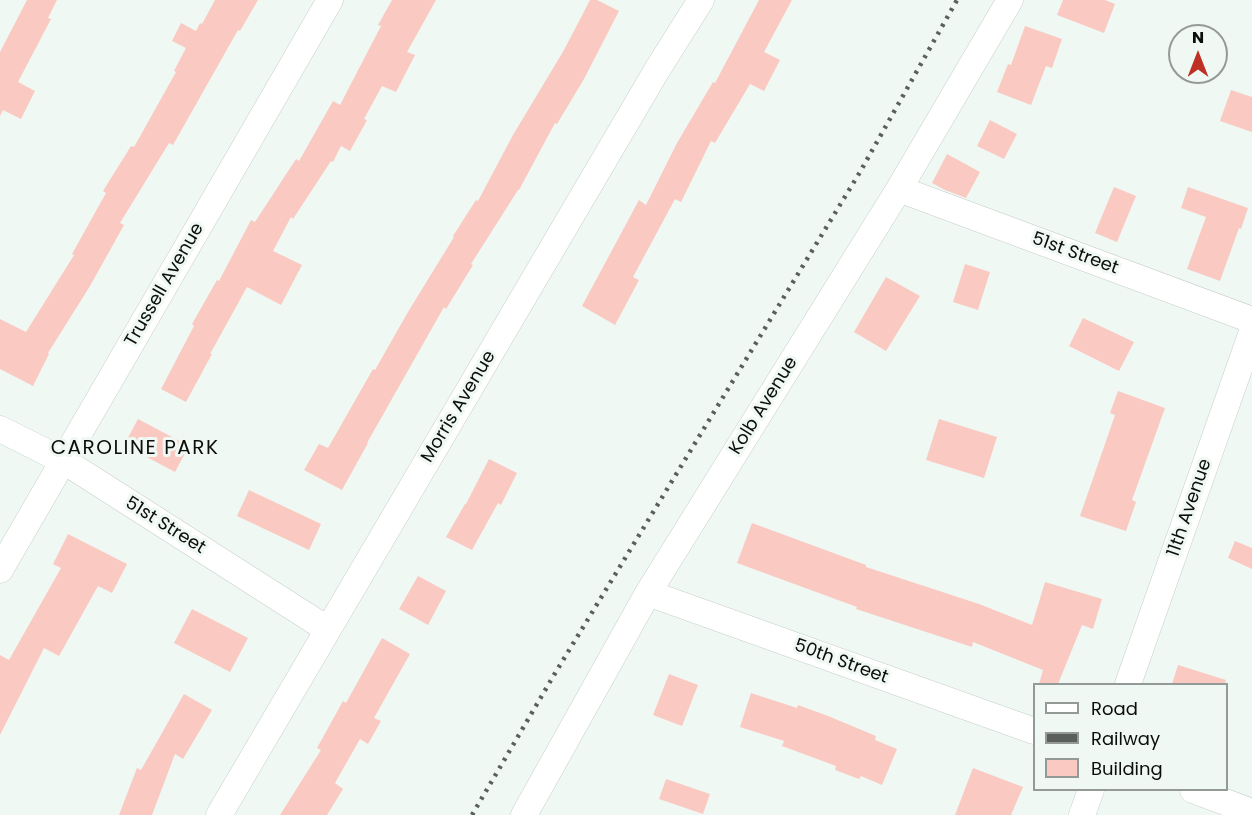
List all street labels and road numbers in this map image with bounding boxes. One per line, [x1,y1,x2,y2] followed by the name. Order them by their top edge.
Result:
[121,219,209,351] street label: Trussell Avenue
[1029,228,1121,280] street label: 51st Street
[417,347,501,467] street label: Morris Avenue
[725,353,803,459] street label: Kolb Avenue
[1163,456,1217,560] street label: 11th Avenue
[121,493,209,559] street label: 51st Street
[791,635,891,689] street label: 50th Street

